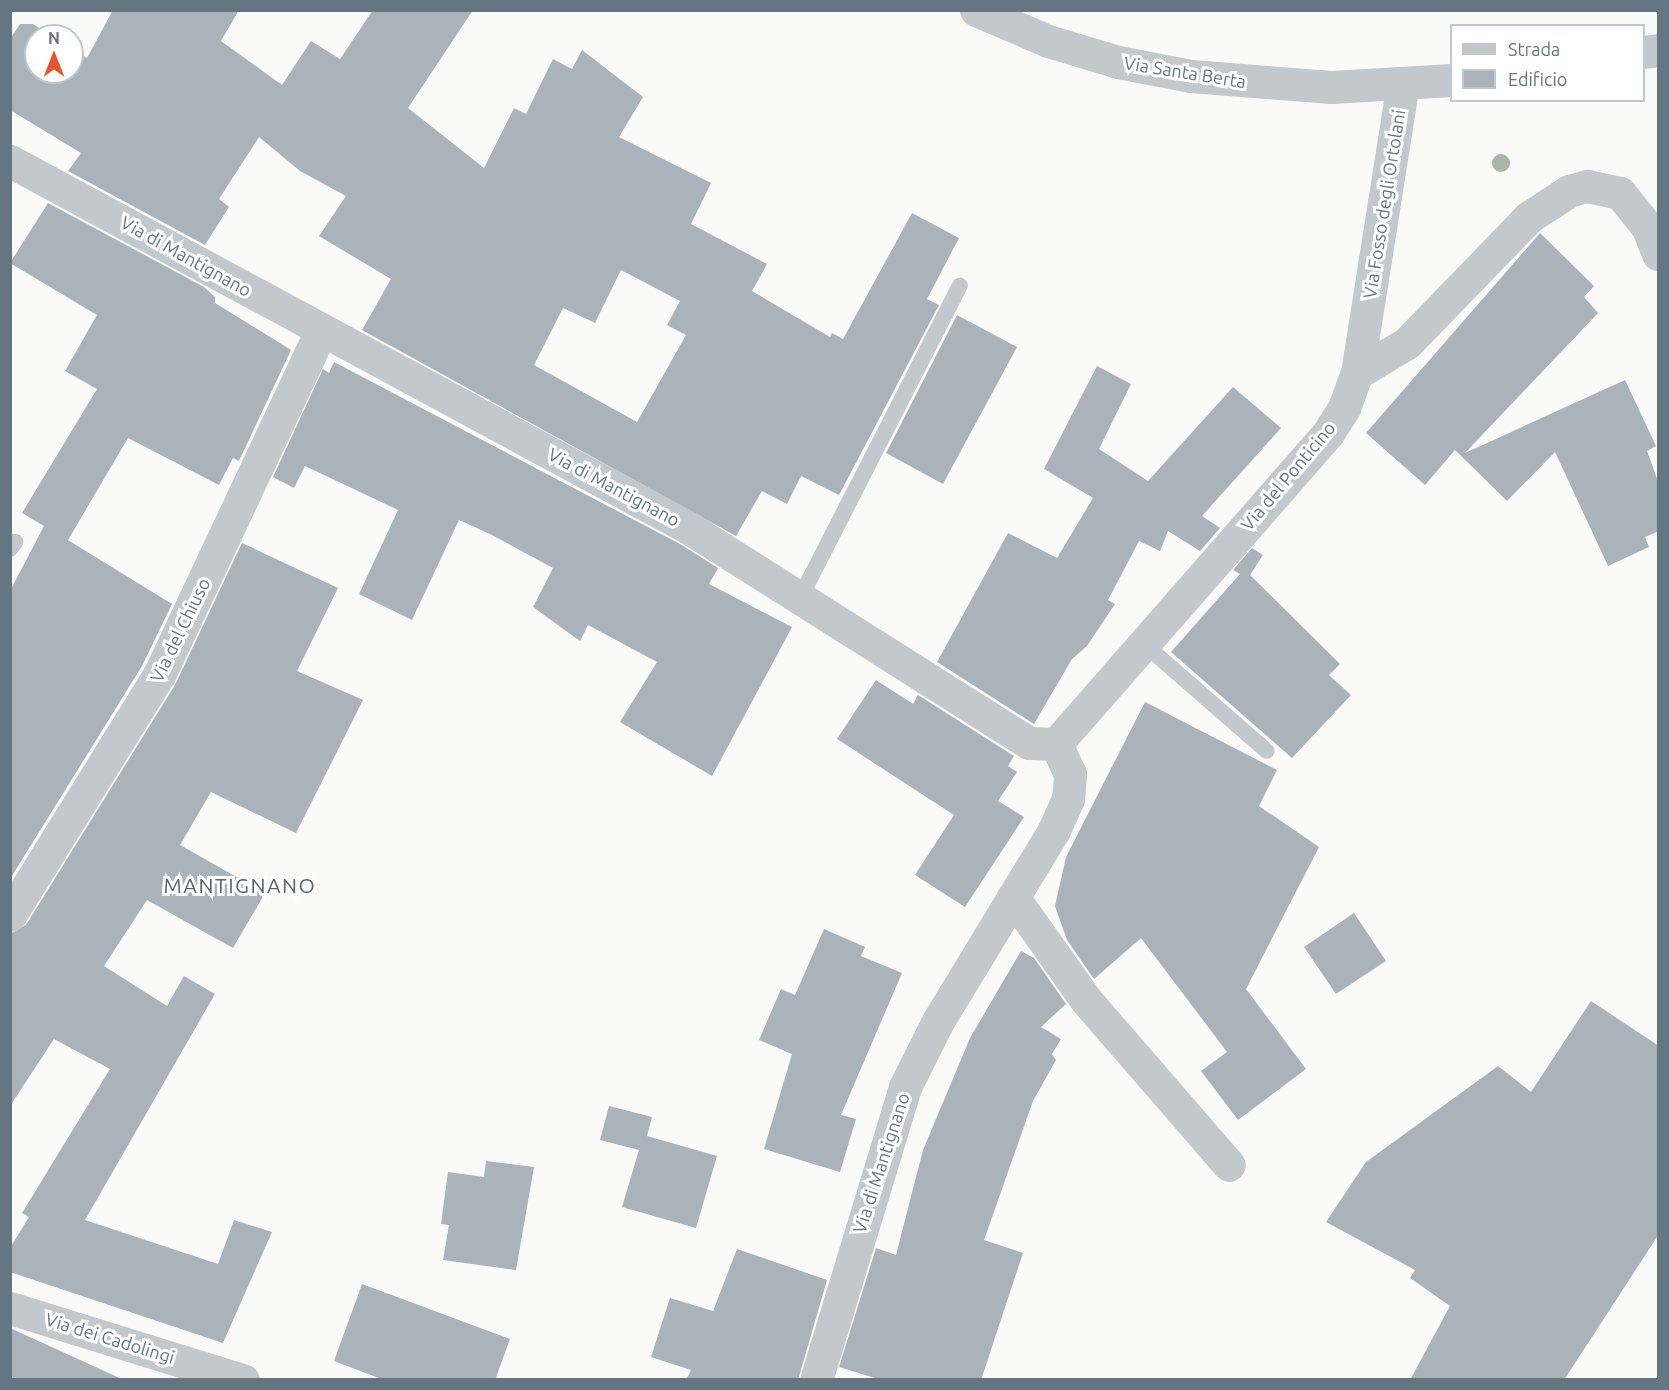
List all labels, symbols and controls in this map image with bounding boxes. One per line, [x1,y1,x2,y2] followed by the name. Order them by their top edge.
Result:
[24,24,84,84] north arrow
[1450,24,1645,102] legend
[48,29,60,47] text: N
[1508,39,1560,59] text: Strada
[1122,52,1248,92] street label: Via Santa Berta
[1508,69,1567,89] text: Edificio
[1358,108,1410,300] street label: Via Fosso degli Ortolani
[117,211,255,301] street label: Via di Mantignano
[1236,417,1340,535] street label: Via del Ponticino
[544,443,684,531] street label: Via di Mantignano
[145,574,215,686] street label: Via del Chiuso
[164,872,316,898] district label: MANTIGNANO
[848,1090,914,1236] street label: Via di Mantignano
[43,1308,177,1368] street label: Via dei Cadolingi

